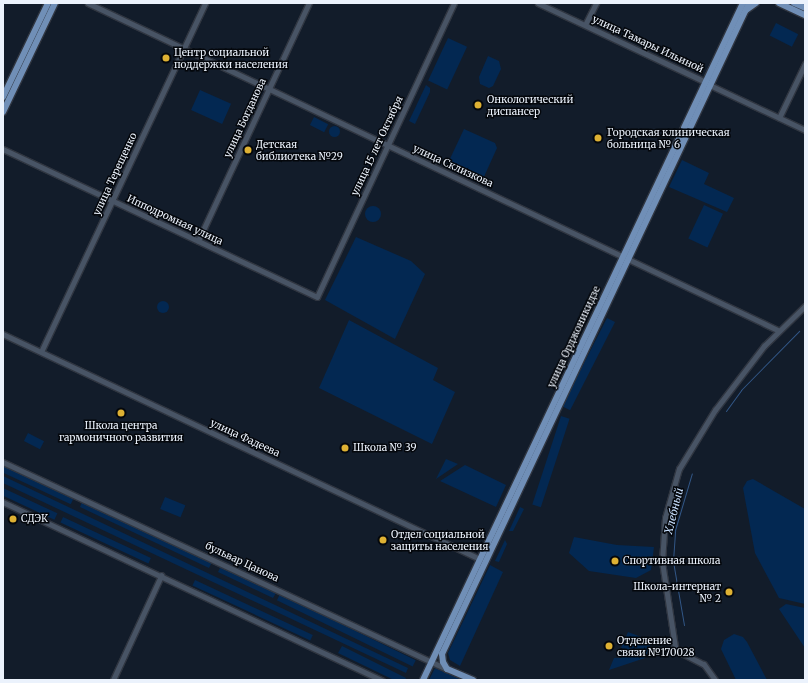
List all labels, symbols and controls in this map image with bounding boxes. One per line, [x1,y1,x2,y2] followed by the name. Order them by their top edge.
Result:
[590,13,706,75] street label: улица Тамары Ильиной
[174,46,288,70] place label: Центр социальной поддержки населения
[161,53,171,63] marker: Центр социальной поддержки населения
[221,76,269,160] street label: улица Богданова
[487,93,573,116] place label: Онкологический диспансер
[349,94,405,198] street label: улица 15 лет Октября
[472,99,484,111] marker: Онкологический диспансер
[607,126,730,150] place label: Городская клиническая больница № 6
[91,131,139,217] street label: улица Терещенко
[592,132,604,144] marker: Городская клиническая больница № 6
[256,138,343,162] place label: Детская библиотека №29
[411,142,495,190] street label: улица Склизкова
[243,145,253,155] marker: Детская библиотека №29
[125,192,225,248] street label: Ипподромная улица
[545,284,603,390] street label: улица Орджоникидзе
[116,408,126,418] marker: Школа центра гармоничного развития
[208,417,282,459] street label: улица Фадеева
[59,419,183,442] place label: Школа центра гармоничного развития
[353,442,417,454] place label: Школа № 39
[340,443,350,453] marker: Школа № 39
[662,487,686,535] water label: Хлебный
[21,513,48,525] place label: СДЭК
[8,514,18,524] marker: СДЭК
[391,528,488,552] place label: Отдел социальной защиты населения
[378,535,388,545] marker: Отдел социальной защиты населения
[203,540,281,584] street label: бульвар Цанова
[623,555,720,567] place label: Спортивная школа
[610,556,620,566] marker: Спортивная школа
[633,580,721,604] place label: Школа-интернат № 2
[724,587,734,597] marker: Школа-интернат № 2
[617,634,694,658] place label: Отделение связи №170028
[604,641,614,651] marker: Отделение связи №170028

